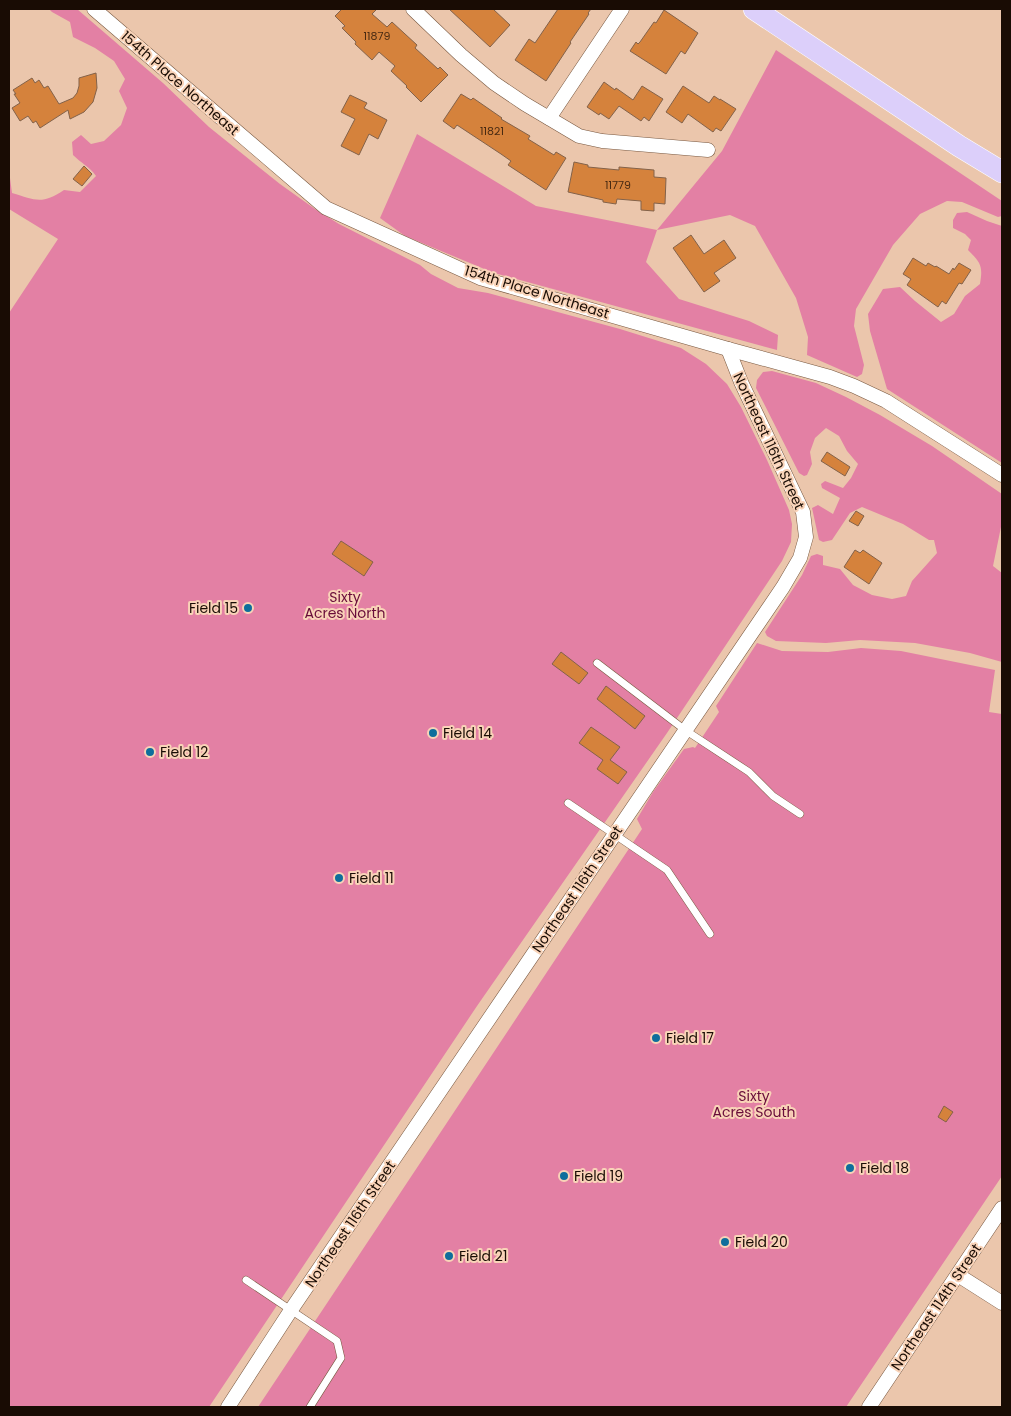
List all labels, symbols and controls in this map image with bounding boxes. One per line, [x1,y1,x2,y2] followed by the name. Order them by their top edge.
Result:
[117,26,243,140] street label: 154th Place Northeast
[364,28,391,44] house number: 11879
[480,123,504,139] house number: 11821
[605,177,631,193] house number: 11779
[462,260,612,324] street label: 154th Place Northeast
[728,369,810,513] street label: Northeast 116th Street
[305,587,385,623] park label: Sixty Acres North
[189,598,238,618] place label: Field 15
[242,602,254,614] marker: Field 15
[443,723,492,743] place label: Field 14
[427,727,439,739] marker: Field 14
[160,742,208,762] place label: Field 12
[144,746,156,758] marker: Field 12
[527,822,627,956] street label: Northeast 116th Street
[349,868,394,888] place label: Field 11
[333,872,345,884] marker: Field 11
[666,1028,714,1048] place label: Field 17
[650,1032,662,1044] marker: Field 17
[712,1086,796,1122] park label: Sixty Acres South
[300,1157,400,1291] street label: Northeast 116th Street
[860,1158,909,1178] place label: Field 18
[844,1162,856,1174] marker: Field 18
[574,1166,623,1186] place label: Field 19
[558,1170,570,1182] marker: Field 19
[735,1232,788,1252] place label: Field 20
[719,1236,731,1248] marker: Field 20
[886,1240,986,1374] street label: Northeast 114th Street
[459,1246,507,1266] place label: Field 21
[443,1250,455,1262] marker: Field 21

